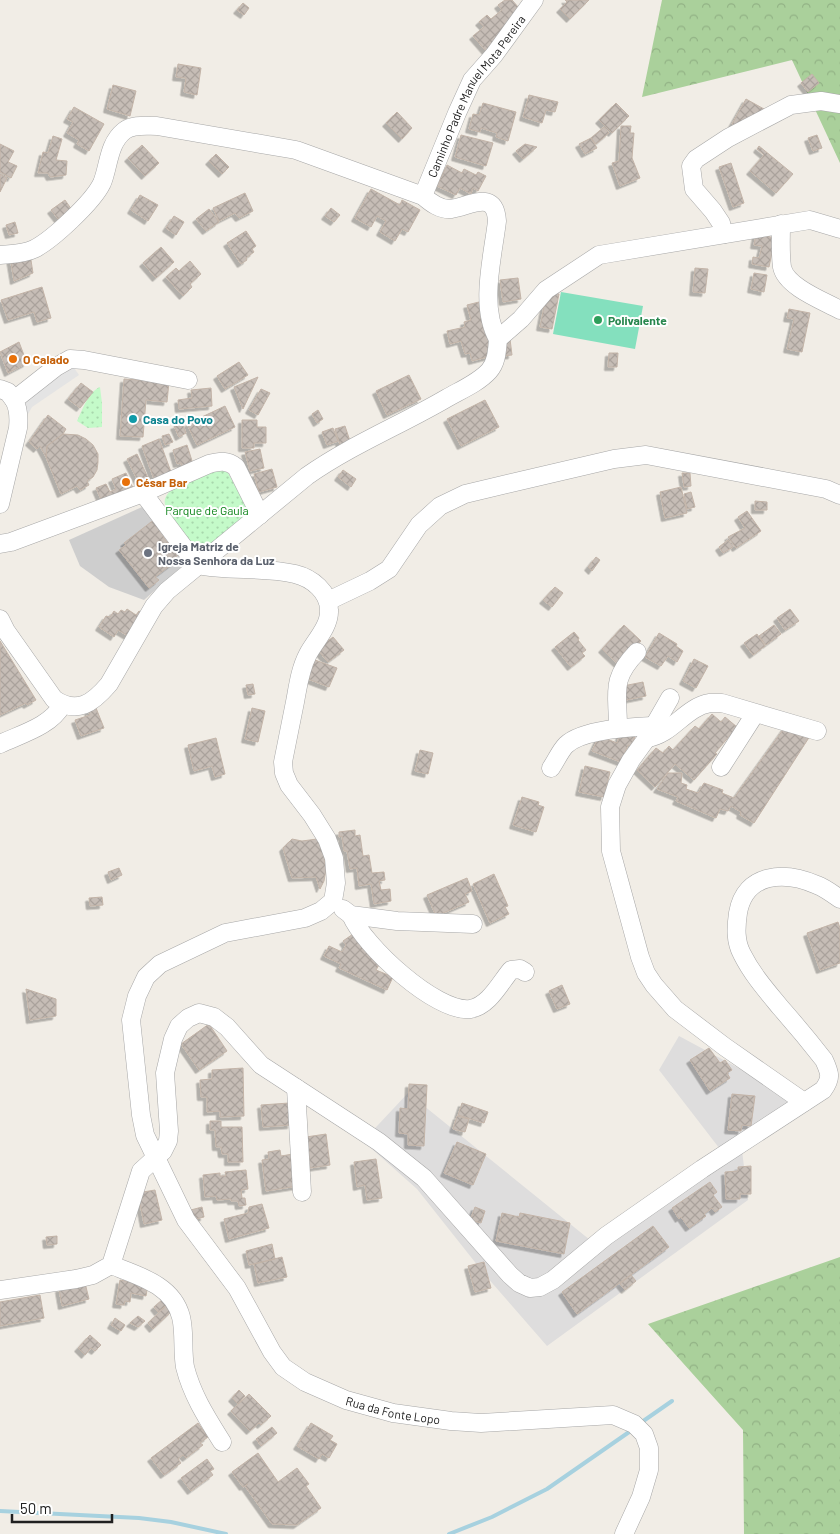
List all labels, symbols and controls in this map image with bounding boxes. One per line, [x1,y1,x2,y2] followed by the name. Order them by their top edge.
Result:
[425,12,528,179] street label: Caminho Padre Manuel Mota Pereira
[608,313,667,327] place label: Polivalente
[592,314,604,326] marker: Polivalente
[23,352,70,366] place label: O Calado
[7,353,19,365] marker: O Calado
[143,412,213,426] place label: Casa do Povo
[127,413,139,425] marker: Casa do Povo
[136,475,188,489] place label: César Bar
[120,476,132,488] marker: César Bar
[165,503,249,517] park label: Parque de Gaula
[158,539,275,567] place label: Igreja Matriz de Nossa Senhora da Luz
[142,547,154,559] marker: Igreja Matriz de Nossa Senhora da Luz
[344,1393,441,1426] street label: Rua da Fonte Lopo
[12,1492,112,1524] scale bar
[20,1499,52,1517] text: 50 m

